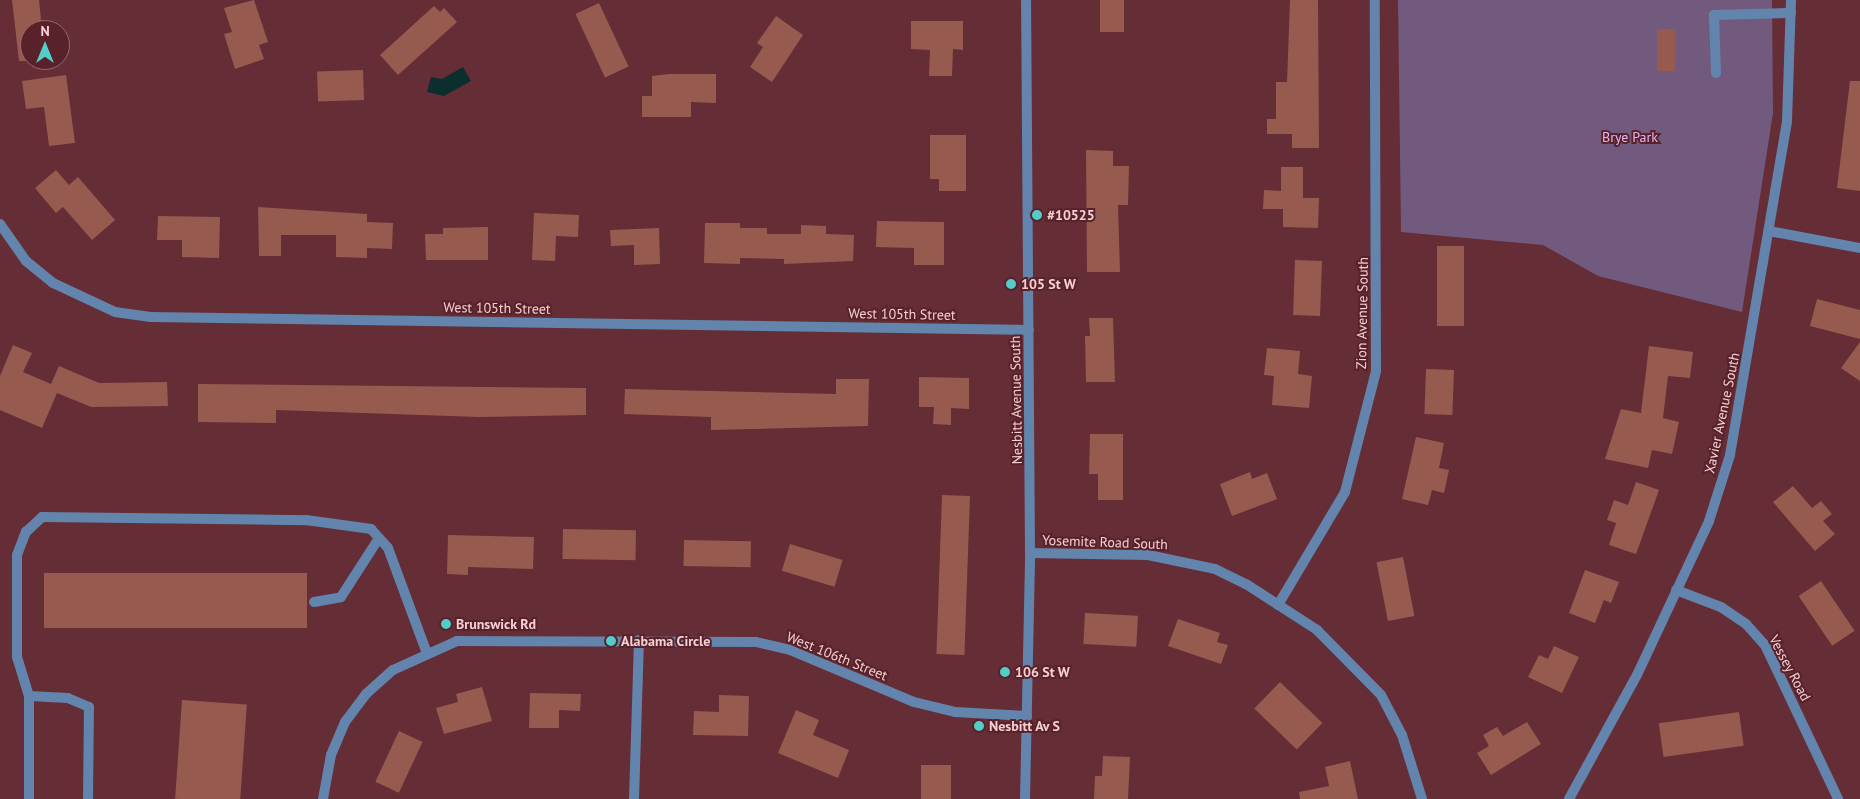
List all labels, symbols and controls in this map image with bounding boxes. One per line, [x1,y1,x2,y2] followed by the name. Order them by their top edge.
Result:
[20,20,70,70] north arrow
[40,22,50,40] text: N
[1602,129,1658,145] park label: Brye Park
[1047,207,1095,223] place label: #10525
[1031,209,1043,221] marker: #10525
[1353,257,1371,369] street label: Zion Avenue South
[1021,276,1076,292] place label: 105 St W
[1005,278,1017,290] marker: 105 St W
[443,299,551,317] street label: West 105th Street
[848,305,956,323] street label: West 105th Street
[1006,335,1026,465] street label: Nesbitt Avenue South
[1701,351,1743,475] street label: Xavier Avenue South
[1042,531,1168,553] street label: Yosemite Road South
[456,616,537,632] place label: Brunswick Rd
[440,618,452,630] marker: Brunswick Rd
[784,628,890,684] street label: West 106th Street
[1766,632,1814,704] street label: Vessey Road
[621,633,711,649] place label: Alabama Circle
[605,635,617,647] marker: Alabama Circle
[1015,664,1070,680] place label: 106 St W
[999,666,1011,678] marker: 106 St W
[989,718,1061,734] place label: Nesbitt Av S
[973,720,985,732] marker: Nesbitt Av S

